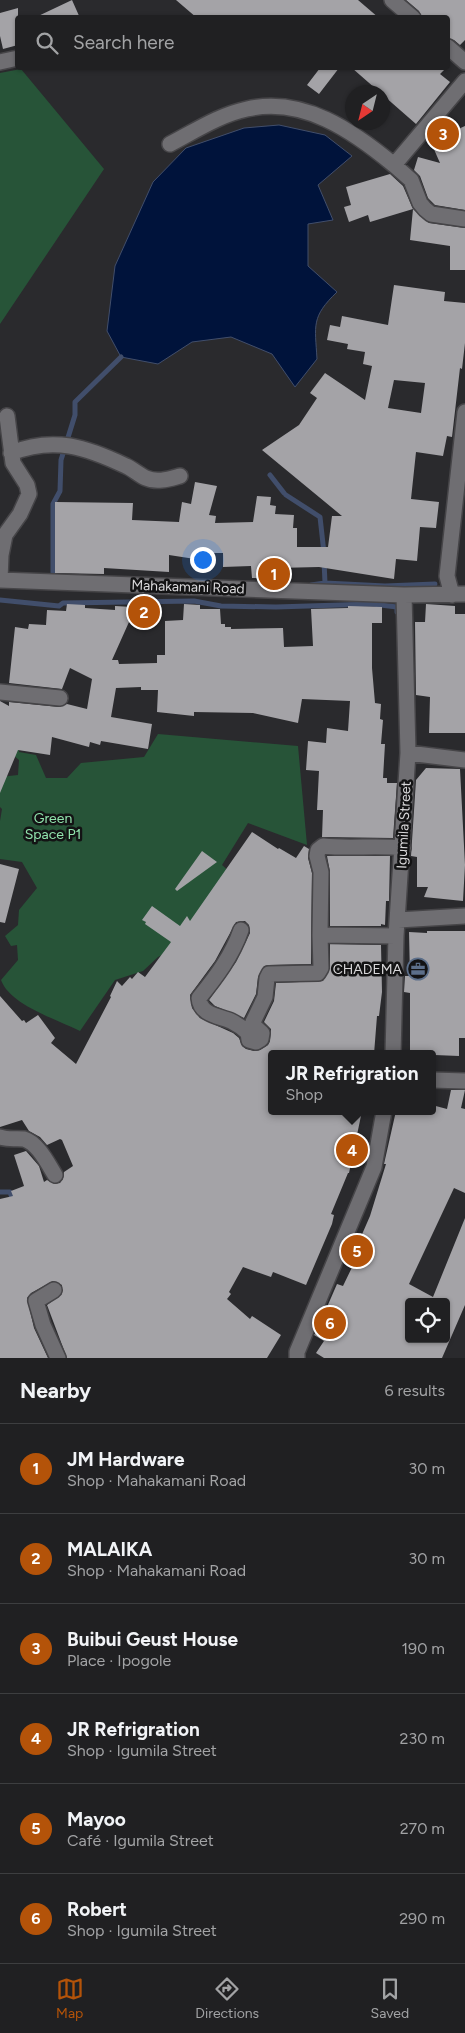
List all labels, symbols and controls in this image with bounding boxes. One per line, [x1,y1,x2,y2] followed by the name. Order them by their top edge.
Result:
[15,15,450,70] search box
[33,29,61,57] icon: search
[73,31,175,54] text: Search here
[345,85,390,130] north arrow
[427,115,459,153] pin: 3
[190,547,216,573] your location
[258,555,290,593] pin: 1
[131,577,245,597] street label: Mahakamani Road
[128,593,160,631] pin: 2
[393,781,415,869] street label: Igumila Street
[25,810,81,843] park label: Green Space P1
[406,957,430,981] office icon: CHADEMA
[333,961,403,978] place label: CHADEMA
[268,1050,436,1115] popup
[286,1062,418,1085] text: JR Refrigration
[286,1085,323,1104] text: Shop
[336,1131,368,1169] pin: 4
[341,1232,373,1270] pin: 5
[405,1298,450,1343] map controls
[405,1298,450,1343] button: locate
[314,1304,346,1342] pin: 6
[20,1378,91,1403] text: Nearby
[384,1381,445,1400] text: 6 results
[67,1448,185,1471] text: JM Hardware
[33,1459,39,1478] text: 1
[408,1459,445,1478] text: 30 m
[67,1471,246,1490] text: Shop · Mahakamani Road
[67,1538,152,1561] text: MALAIKA
[31,1549,41,1568] text: 2
[408,1549,445,1568] text: 30 m
[67,1561,246,1580] text: Shop · Mahakamani Road
[67,1628,238,1651] text: Buibui Geust House
[32,1639,40,1658] text: 3
[402,1639,445,1658] text: 190 m
[67,1651,171,1670] text: Place · Ipogole
[67,1718,200,1741] text: JR Refrigration
[31,1729,41,1748] text: 4
[400,1729,445,1748] text: 230 m
[67,1741,217,1760] text: Shop · Igumila Street
[67,1808,126,1831] text: Mayoo
[31,1819,41,1838] text: 5
[400,1819,445,1838] text: 270 m
[67,1831,214,1850] text: Café · Igumila Street
[67,1898,127,1921] text: Robert
[31,1909,41,1928] text: 6
[399,1909,445,1928] text: 290 m
[67,1921,217,1940] text: Shop · Igumila Street
[56,1975,84,2022] tab: Map
[195,1975,259,2022] tab: Directions
[371,1975,409,2022] tab: Saved

